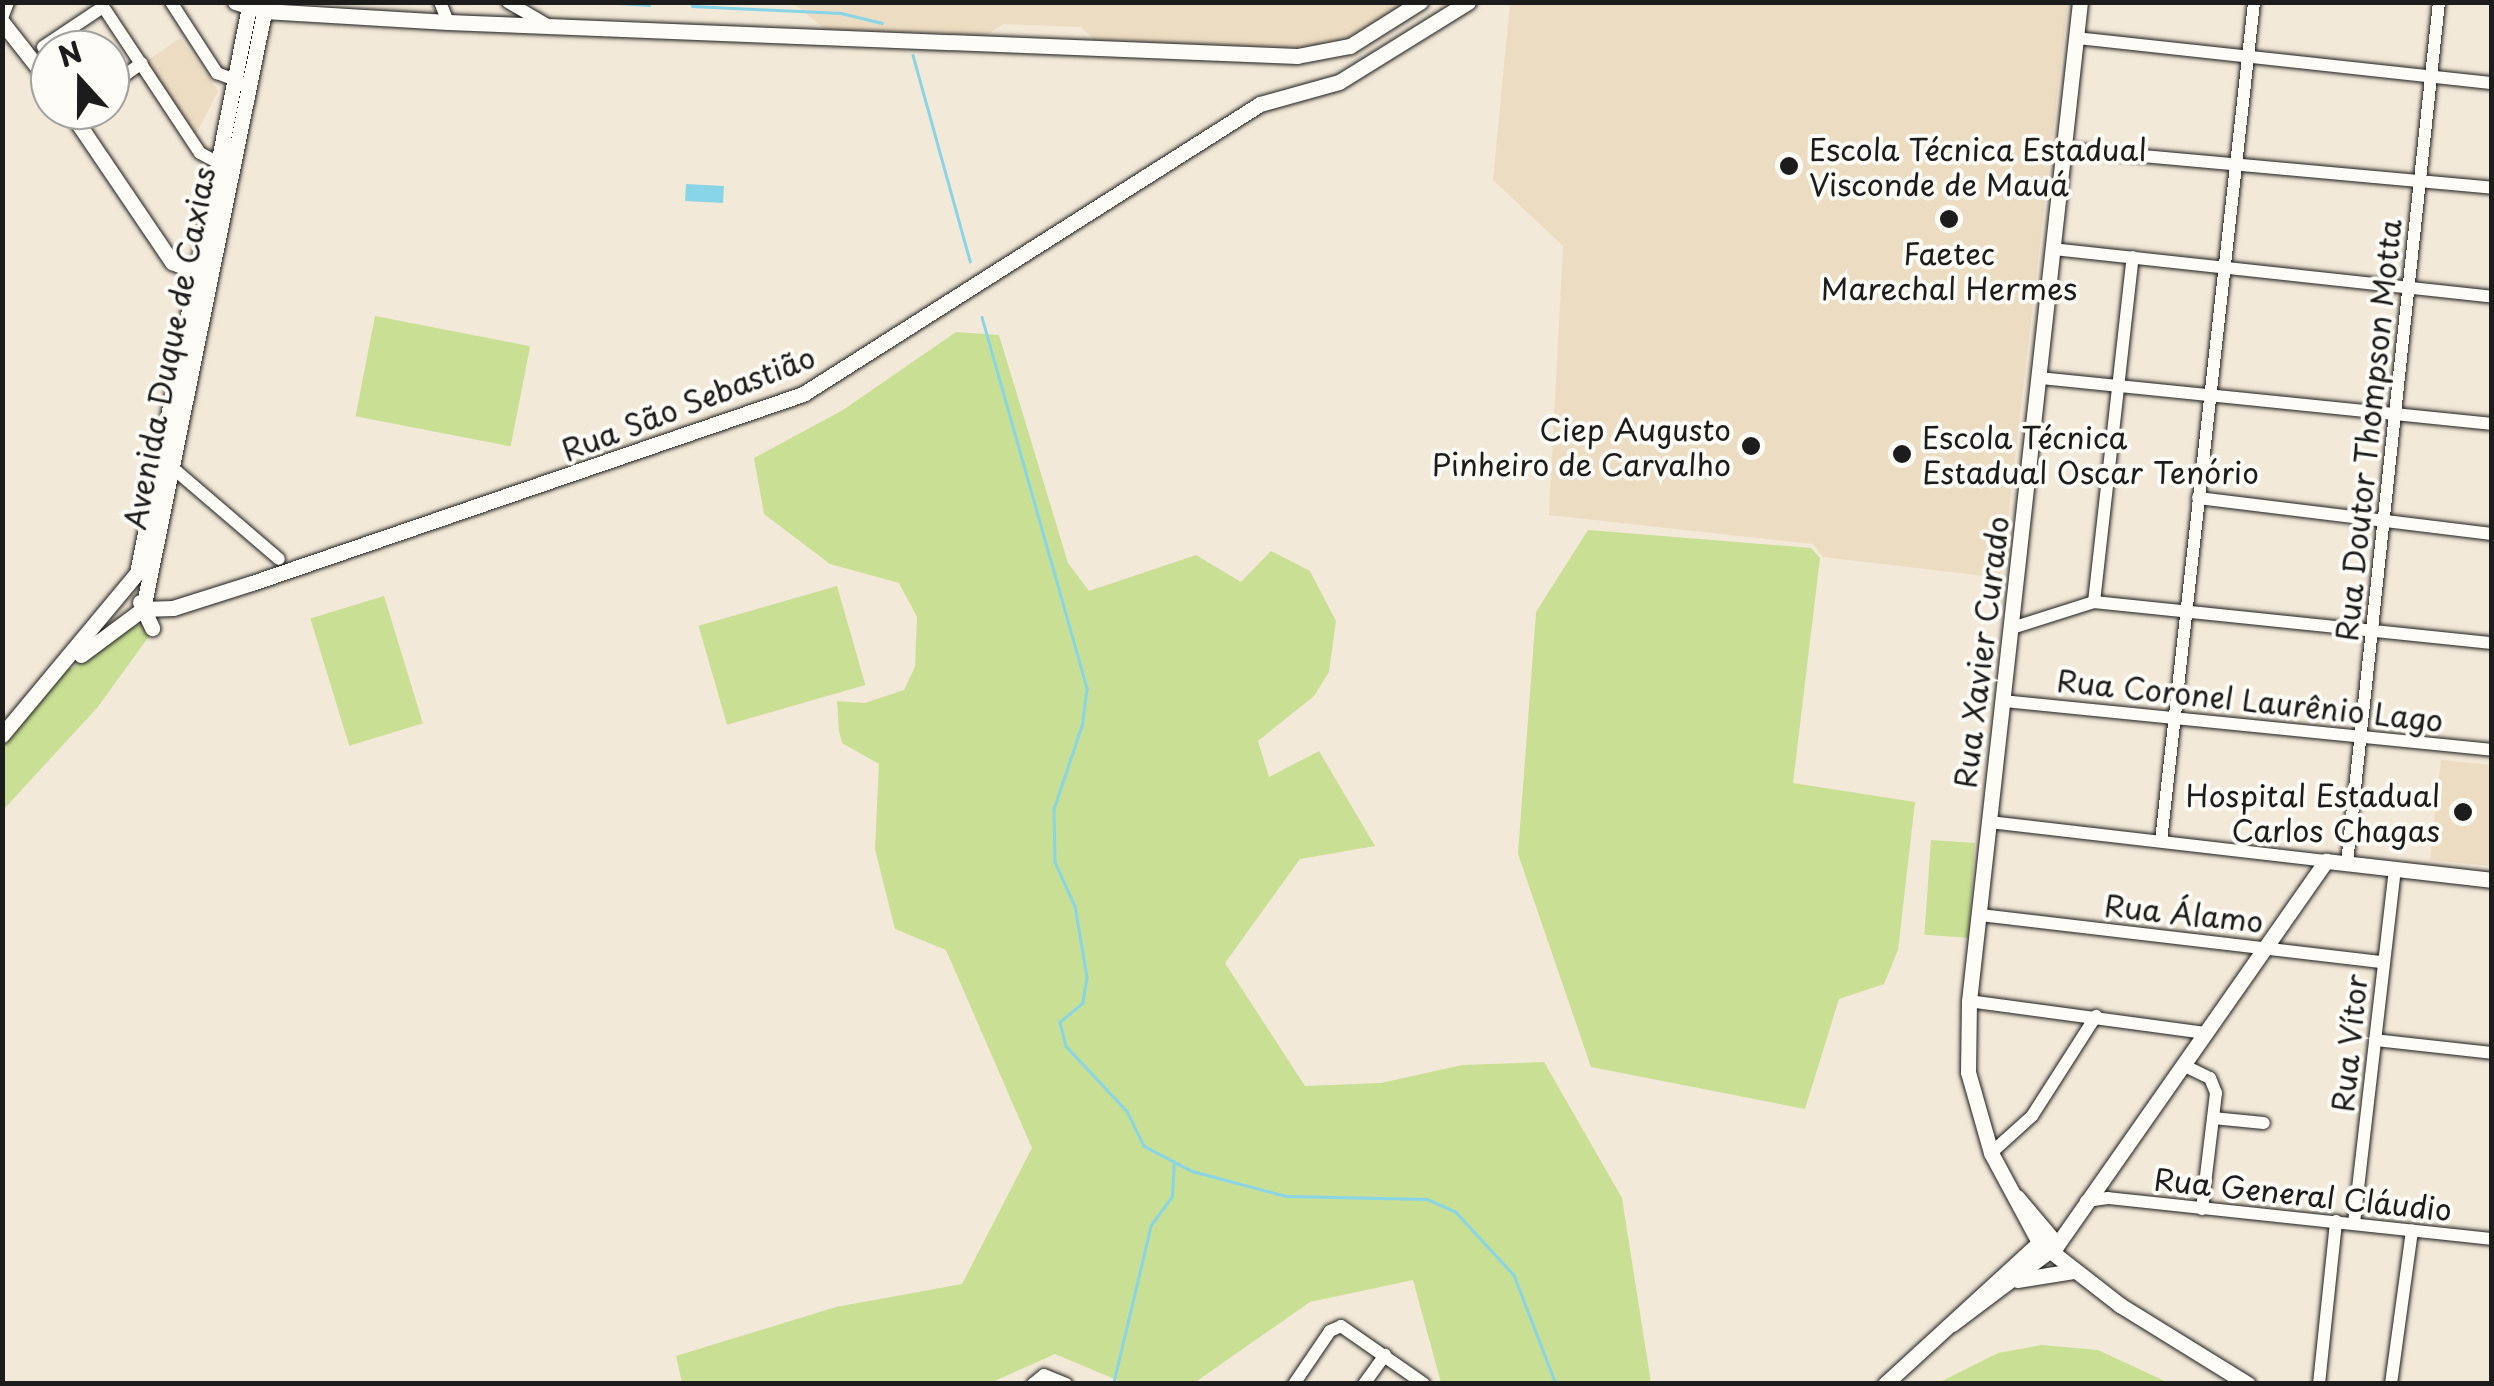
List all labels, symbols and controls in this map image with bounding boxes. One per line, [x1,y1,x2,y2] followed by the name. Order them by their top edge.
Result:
[52,29,88,77] text: N
[30,30,130,130] north arrow
[1809,131,2150,202] place label: Escola Técnica Estadual Visconde de Mauá
[1778,155,1800,177] marker: Escola Técnica Estadual Visconde de Mauá
[116,164,222,532] street label: Avenida Duque de Caxias
[1938,208,1960,230] marker: Faetec Marechal Hermes
[2328,217,2408,643] street label: Rua Doutor Thompson Motta
[1821,235,2077,306] place label: Faetec Marechal Hermes
[556,338,820,468] street label: Rua São Sebastião
[1430,411,1731,482] place label: Ciep Augusto Pinheiro de Carvalho
[1922,419,2258,490] place label: Escola Técnica Estadual Oscar Tenório
[1740,435,1762,457] marker: Ciep Augusto Pinheiro de Carvalho
[1891,443,1913,465] marker: Escola Técnica Estadual Oscar Tenório
[1947,515,2015,789] street label: Rua Xavier Curado
[2055,662,2445,738] street label: Rua Coronel Laurênio Lago
[2186,777,2440,848] place label: Hospital Estadual Carlos Chagas
[2450,799,2476,825] marker: Hospital Estadual Carlos Chagas
[2102,887,2266,939] street label: Rua Álamo
[2324,972,2374,1114] street label: Rua Vítor
[2151,1160,2455,1228] street label: Rua General Cláudio

